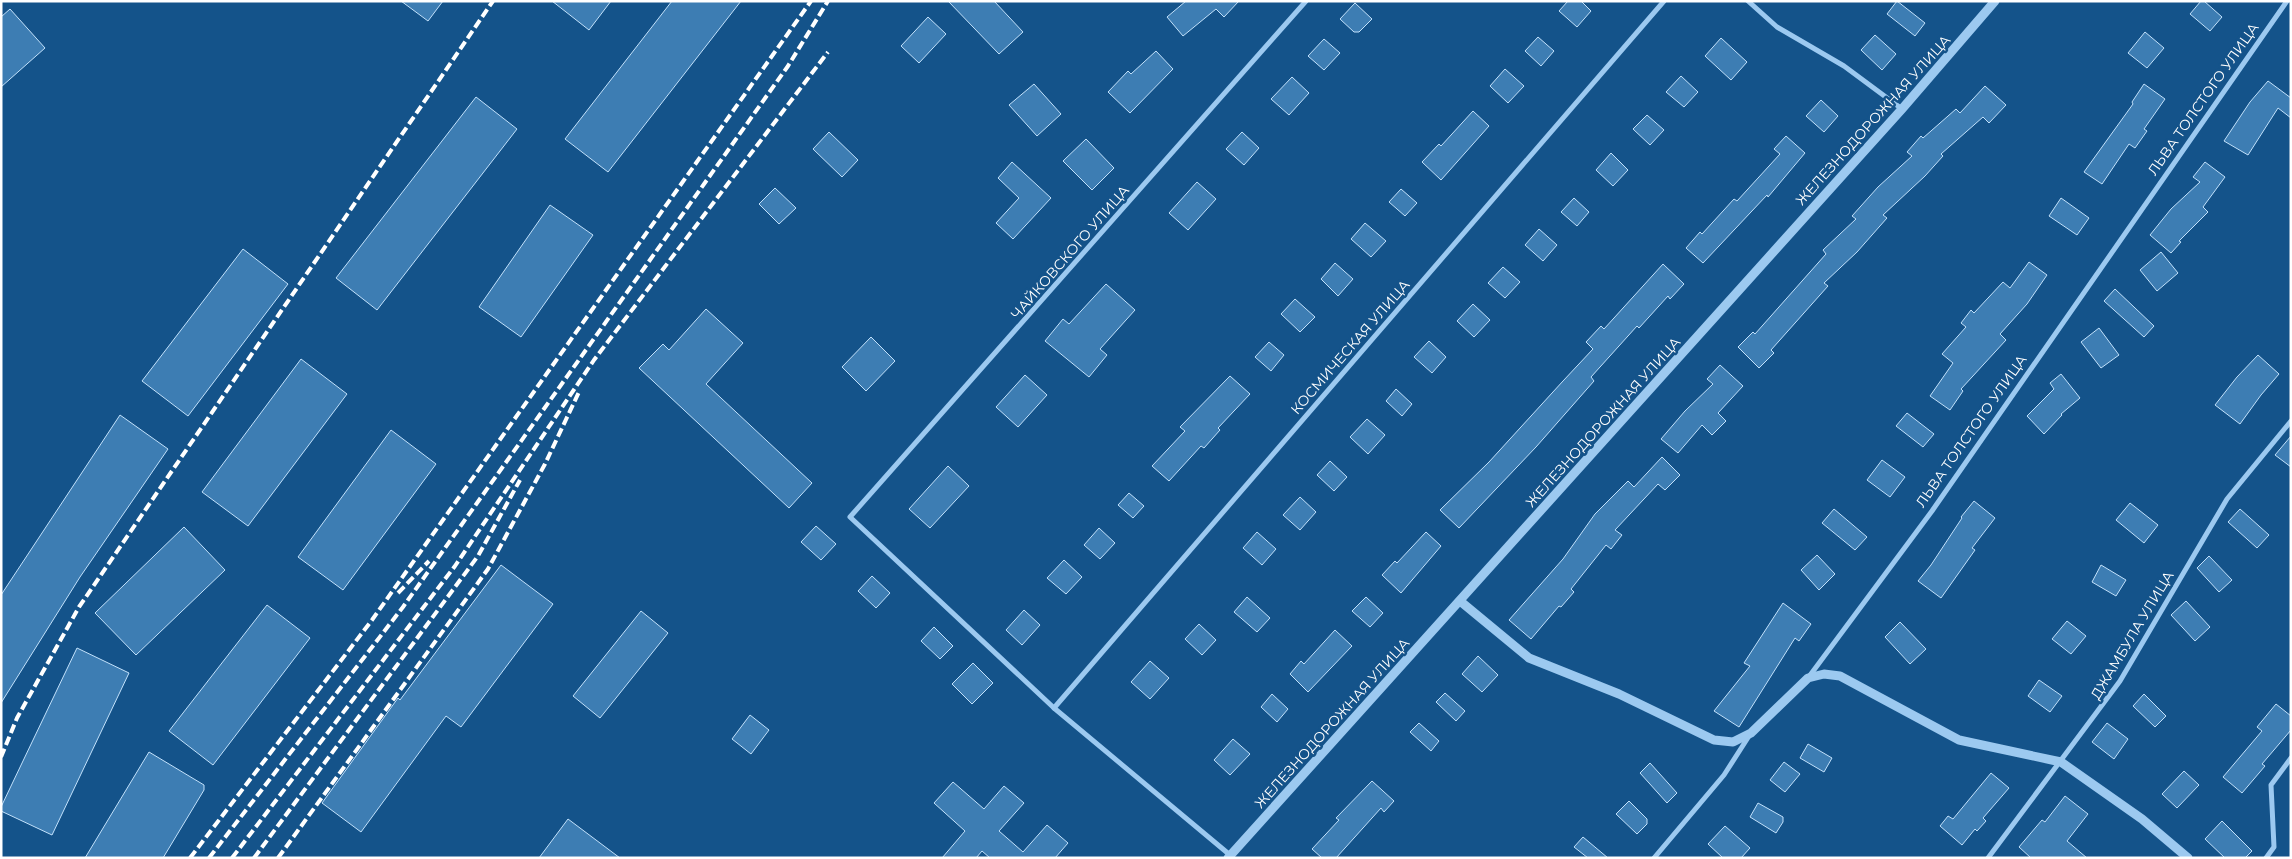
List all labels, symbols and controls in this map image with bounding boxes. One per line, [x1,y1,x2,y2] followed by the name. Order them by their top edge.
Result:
[2143,19,2263,179] street label: ЛЬВА ТОЛСТОГО УЛИЦА
[1792,31,1955,209] street label: ЖЕЛЕЗНОДОРОЖНАЯ УЛИЦА
[1007,181,1133,323] street label: ЧАЙКОВСКОГО УЛИЦА
[1287,276,1414,418] street label: КОСМИЧЕСКАЯ УЛИЦА
[1522,333,1685,511] street label: ЖЕЛЕЗНОДОРОЖНАЯ УЛИЦА
[1911,351,2031,511] street label: ЛЬВА ТОЛСТОГО УЛИЦА
[2087,567,2178,702] street label: ДЖАМБУЛА УЛИЦА
[1251,634,1414,812] street label: ЖЕЛЕЗНОДОРОЖНАЯ УЛИЦА

